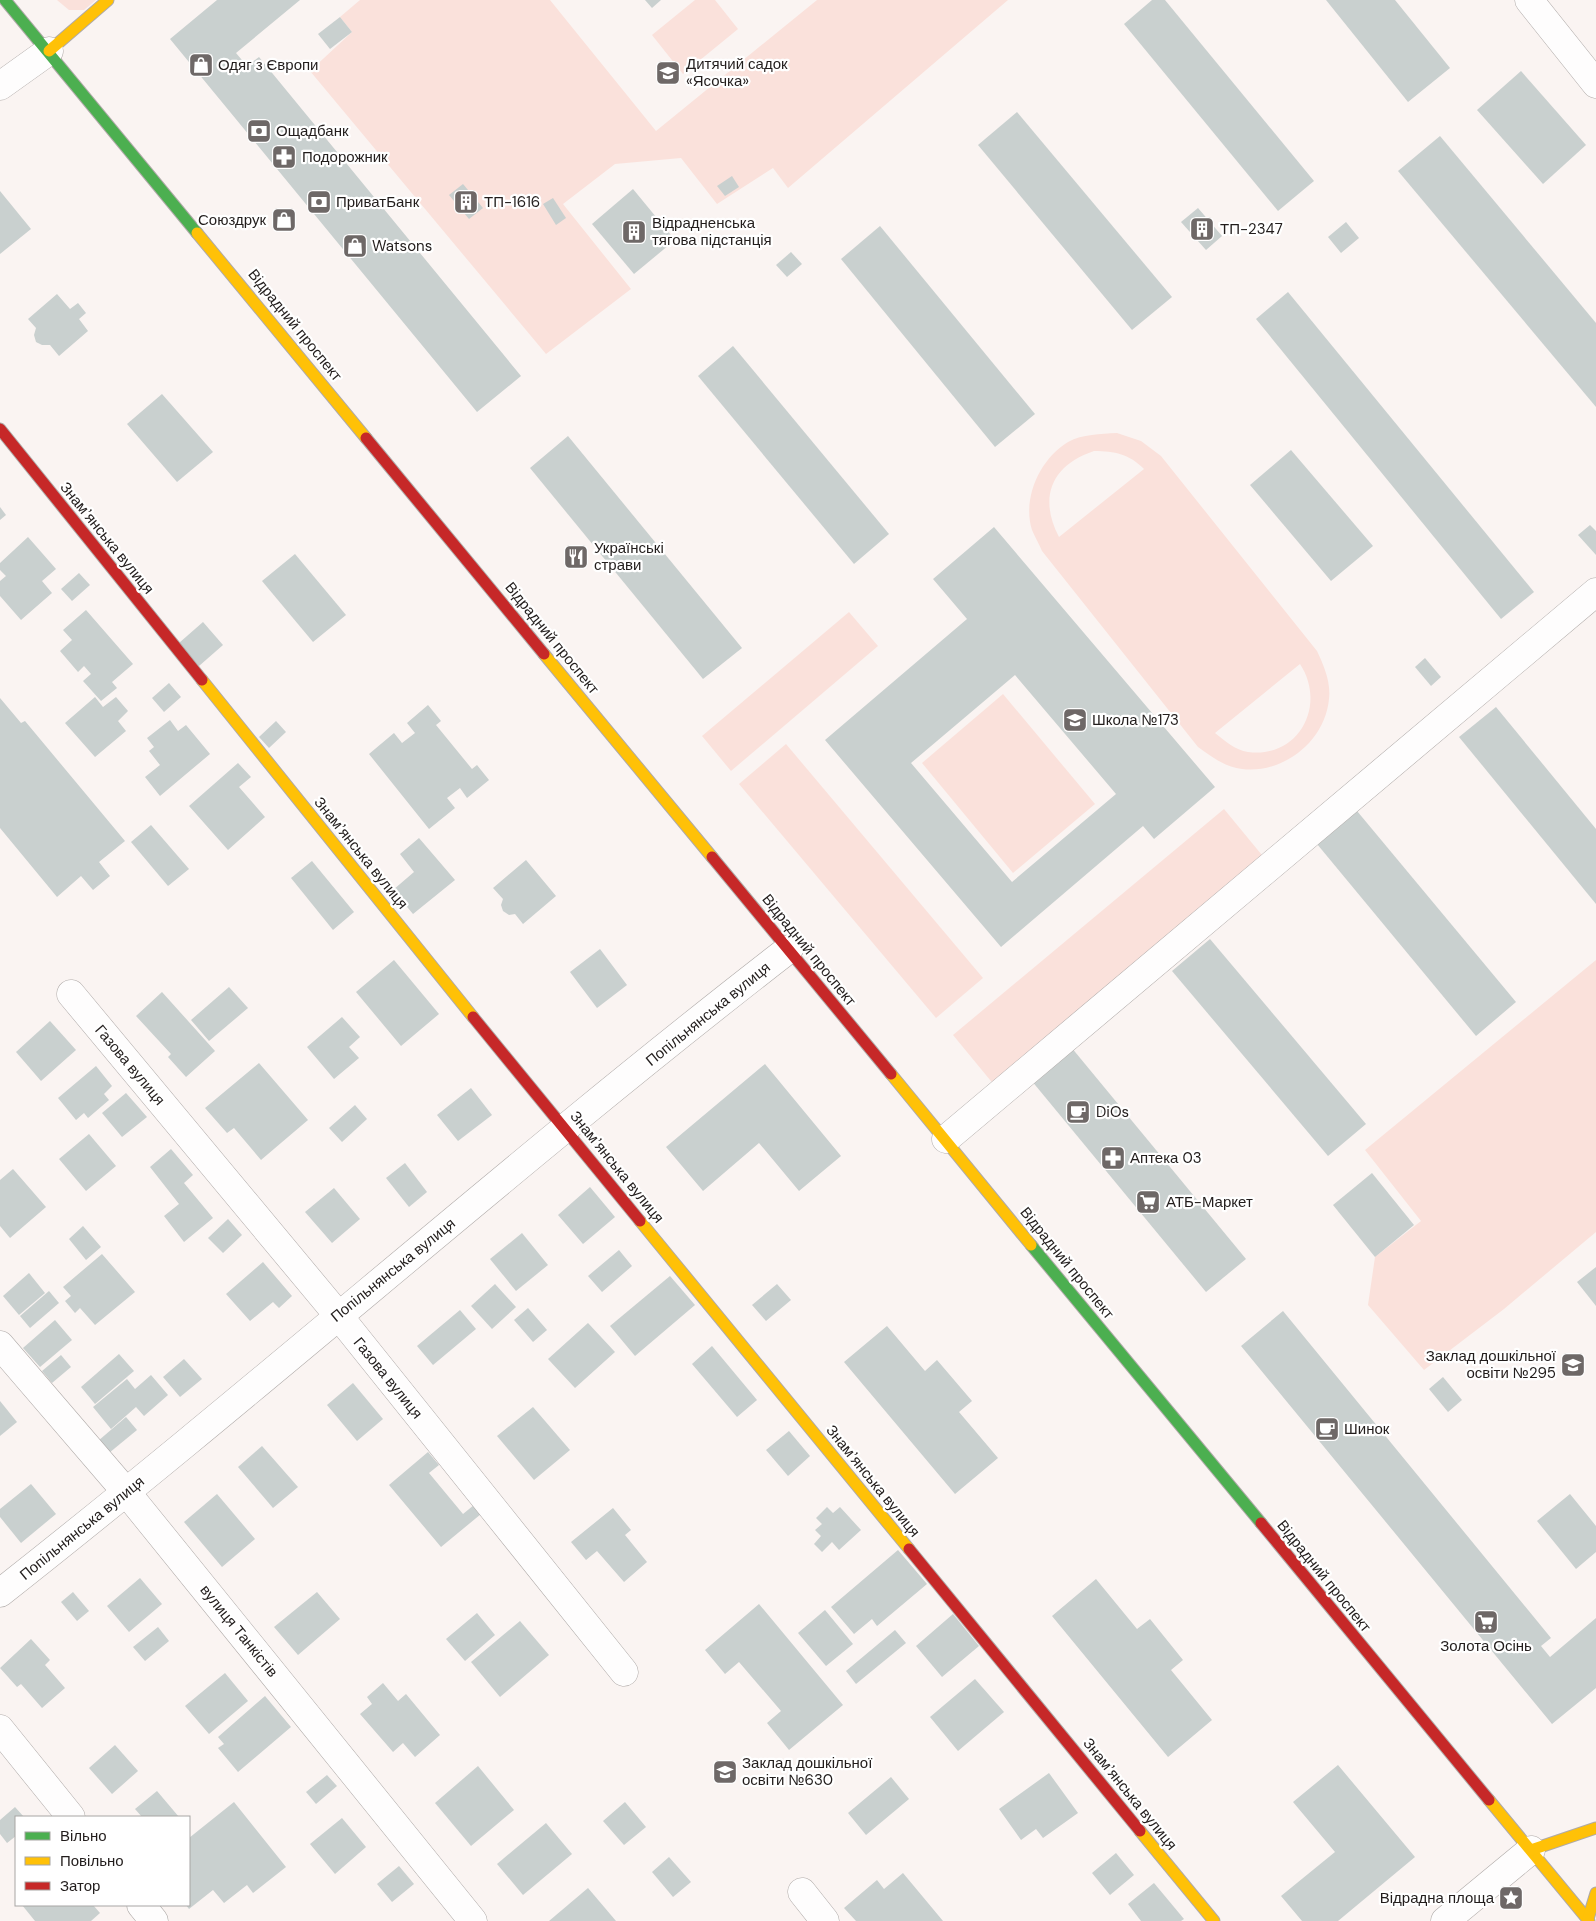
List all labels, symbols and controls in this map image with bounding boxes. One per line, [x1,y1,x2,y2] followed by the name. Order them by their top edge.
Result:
[188,52,214,78] shop icon: Одяг з Європи
[686,54,788,91] place label: Дитячий садок «Ясочка»
[218,55,318,75] place label: Одяг з Європи
[655,60,681,86] school or university icon: Дитячий садок «Ясочка»
[246,118,272,144] bank icon: Ощадбанк
[276,121,349,141] place label: Ощадбанк
[271,144,297,170] pharmacy icon: Подорожник
[302,147,388,167] place label: Подорожник
[306,189,332,215] bank icon: ПриватБанк
[453,189,479,215] building icon: ТП-1616
[336,192,420,212] place label: ПриватБанк
[484,192,540,212] place label: ТП-1616
[271,207,297,233] shop icon: Союздрук
[198,210,266,230] place label: Союздрук
[652,213,772,250] place label: Відрадненська тягова підстанція
[1189,216,1215,242] building icon: ТП-2347
[621,219,647,245] building icon: Відрадненська тягова підстанція
[1220,219,1283,239] place label: ТП-2347
[342,233,368,259] shop icon: Watsons
[372,236,432,256] place label: Watsons
[244,265,347,385] street label: Відрадний проспект
[56,478,158,598] street label: Знамʼянська вулиця
[594,538,664,575] place label: Українські страви
[563,544,589,570] restaurant icon: Українські страви
[501,578,604,698] street label: Відрадний проспект
[1062,707,1088,733] school or university icon: Школа №173
[1092,710,1179,730] place label: Школа №173
[310,793,412,913] street label: Знамʼянська вулиця
[758,890,861,1010] street label: Відрадний проспект
[641,957,775,1071] street label: Попільнянська вулиця
[90,1021,170,1109] street label: Газова вулиця
[1065,1099,1091,1125] cafe icon: DiOs
[1096,1102,1129,1122] place label: DiOs
[566,1107,668,1227] street label: Знамʼянська вулиця
[1100,1145,1126,1171] pharmacy icon: Аптека 03
[1130,1148,1202,1168] place label: Аптека 03
[1135,1189,1161,1215] supermarket icon: АТБ-Маркет
[1166,1192,1253,1212] place label: АТБ-Маркет
[1016,1203,1119,1323] street label: Відрадний проспект
[326,1213,460,1327] street label: Попільнянська вулиця
[349,1333,427,1423] street label: Газова вулиця
[1426,1346,1557,1383] place label: Заклад дошкільної освіти №295
[1560,1352,1586,1378] school or university icon: Заклад дошкільної освіти №295
[1314,1416,1340,1442] cafe icon: Шинок
[1344,1419,1390,1439] place label: Шинок
[822,1421,924,1541] street label: Знамʼянська вулиця
[15,1471,149,1585] street label: Попільнянська вулиця
[1273,1516,1376,1636] street label: Відрадний проспект
[196,1581,282,1681] street label: вулиця Танкістів
[1473,1609,1499,1635] supermarket icon: Золота Осінь
[1440,1636,1532,1656] place label: Золота Осінь
[1079,1734,1181,1854] street label: Знамʼянська вулиця
[742,1753,873,1790] place label: Заклад дошкільної освіти №630
[712,1759,738,1785] school or university icon: Заклад дошкільної освіти №630
[15,1816,190,1906] legend
[60,1826,107,1846] text: Вільно
[60,1851,124,1871] text: Повільно
[60,1876,100,1896] text: Затор
[1498,1885,1524,1911] place icon: Відрадна площа
[1380,1888,1495,1908] place label: Відрадна площа

